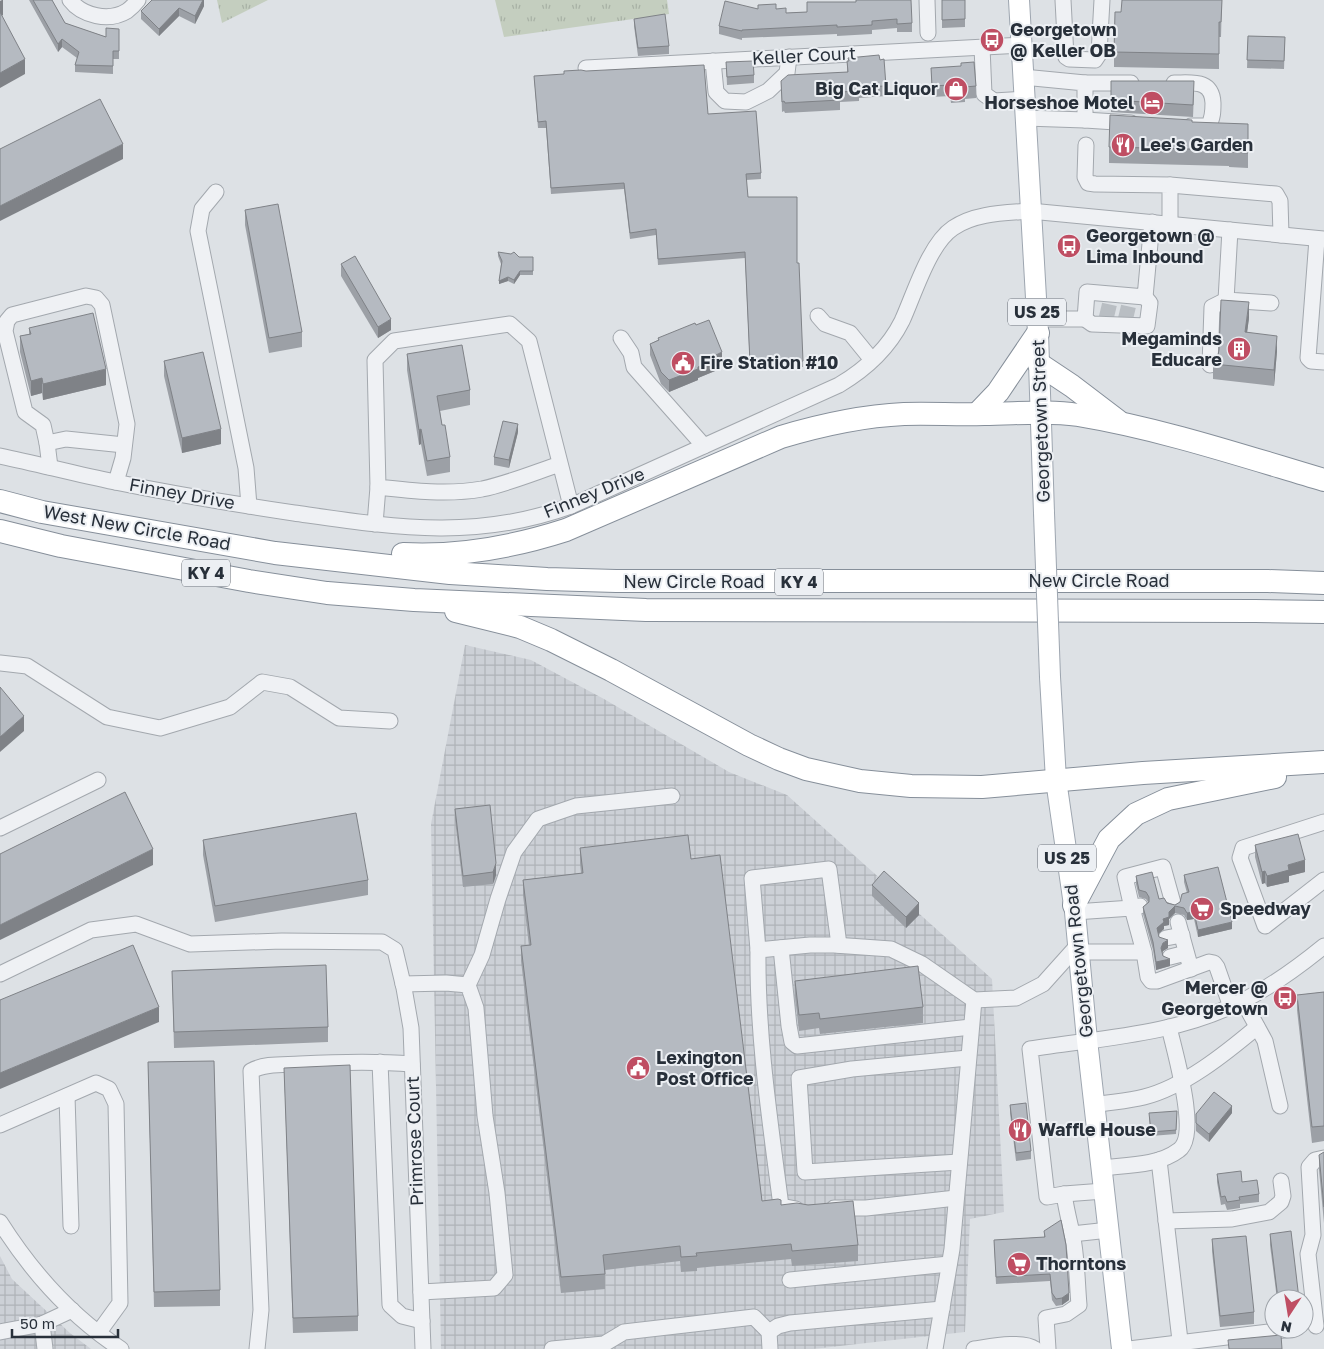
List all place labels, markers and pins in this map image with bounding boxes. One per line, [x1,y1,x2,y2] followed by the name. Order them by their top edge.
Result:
[1010,18,1117,61] place label: Georgetown @ Keller OB
[979,27,1005,53] bus stop icon: Georgetown @ Keller OB
[943,76,969,102] shop icon: Big Cat Liquor
[815,77,938,99] place label: Big Cat Liquor
[1139,90,1165,116] hotel icon: Horseshoe Motel
[984,91,1134,113] place label: Horseshoe Motel
[1110,132,1136,158] restaurant icon: Lee's Garden
[1140,133,1253,155] place label: Lee's Garden
[1086,224,1215,267] place label: Georgetown @ Lima Inbound
[1056,233,1082,259] bus stop icon: Georgetown @ Lima Inbound
[1121,327,1222,370] place label: Megaminds Educare
[1226,336,1252,362] building icon: Megaminds Educare
[670,350,696,376] public building icon: Fire Station #10
[700,351,839,373] place label: Fire Station #10
[1189,896,1215,922] supermarket icon: Speedway
[1220,897,1311,919] place label: Speedway
[1161,976,1268,1019] place label: Mercer @ Georgetown
[1272,985,1298,1011] bus stop icon: Mercer @ Georgetown
[656,1046,754,1089] place label: Lexington Post Office
[625,1055,651,1081] public building icon: Lexington Post Office
[1007,1117,1033,1143] restaurant icon: Waffle House
[1038,1118,1156,1140] place label: Waffle House
[1006,1251,1032,1277] supermarket icon: Thorntons
[1036,1252,1126,1274] place label: Thorntons

